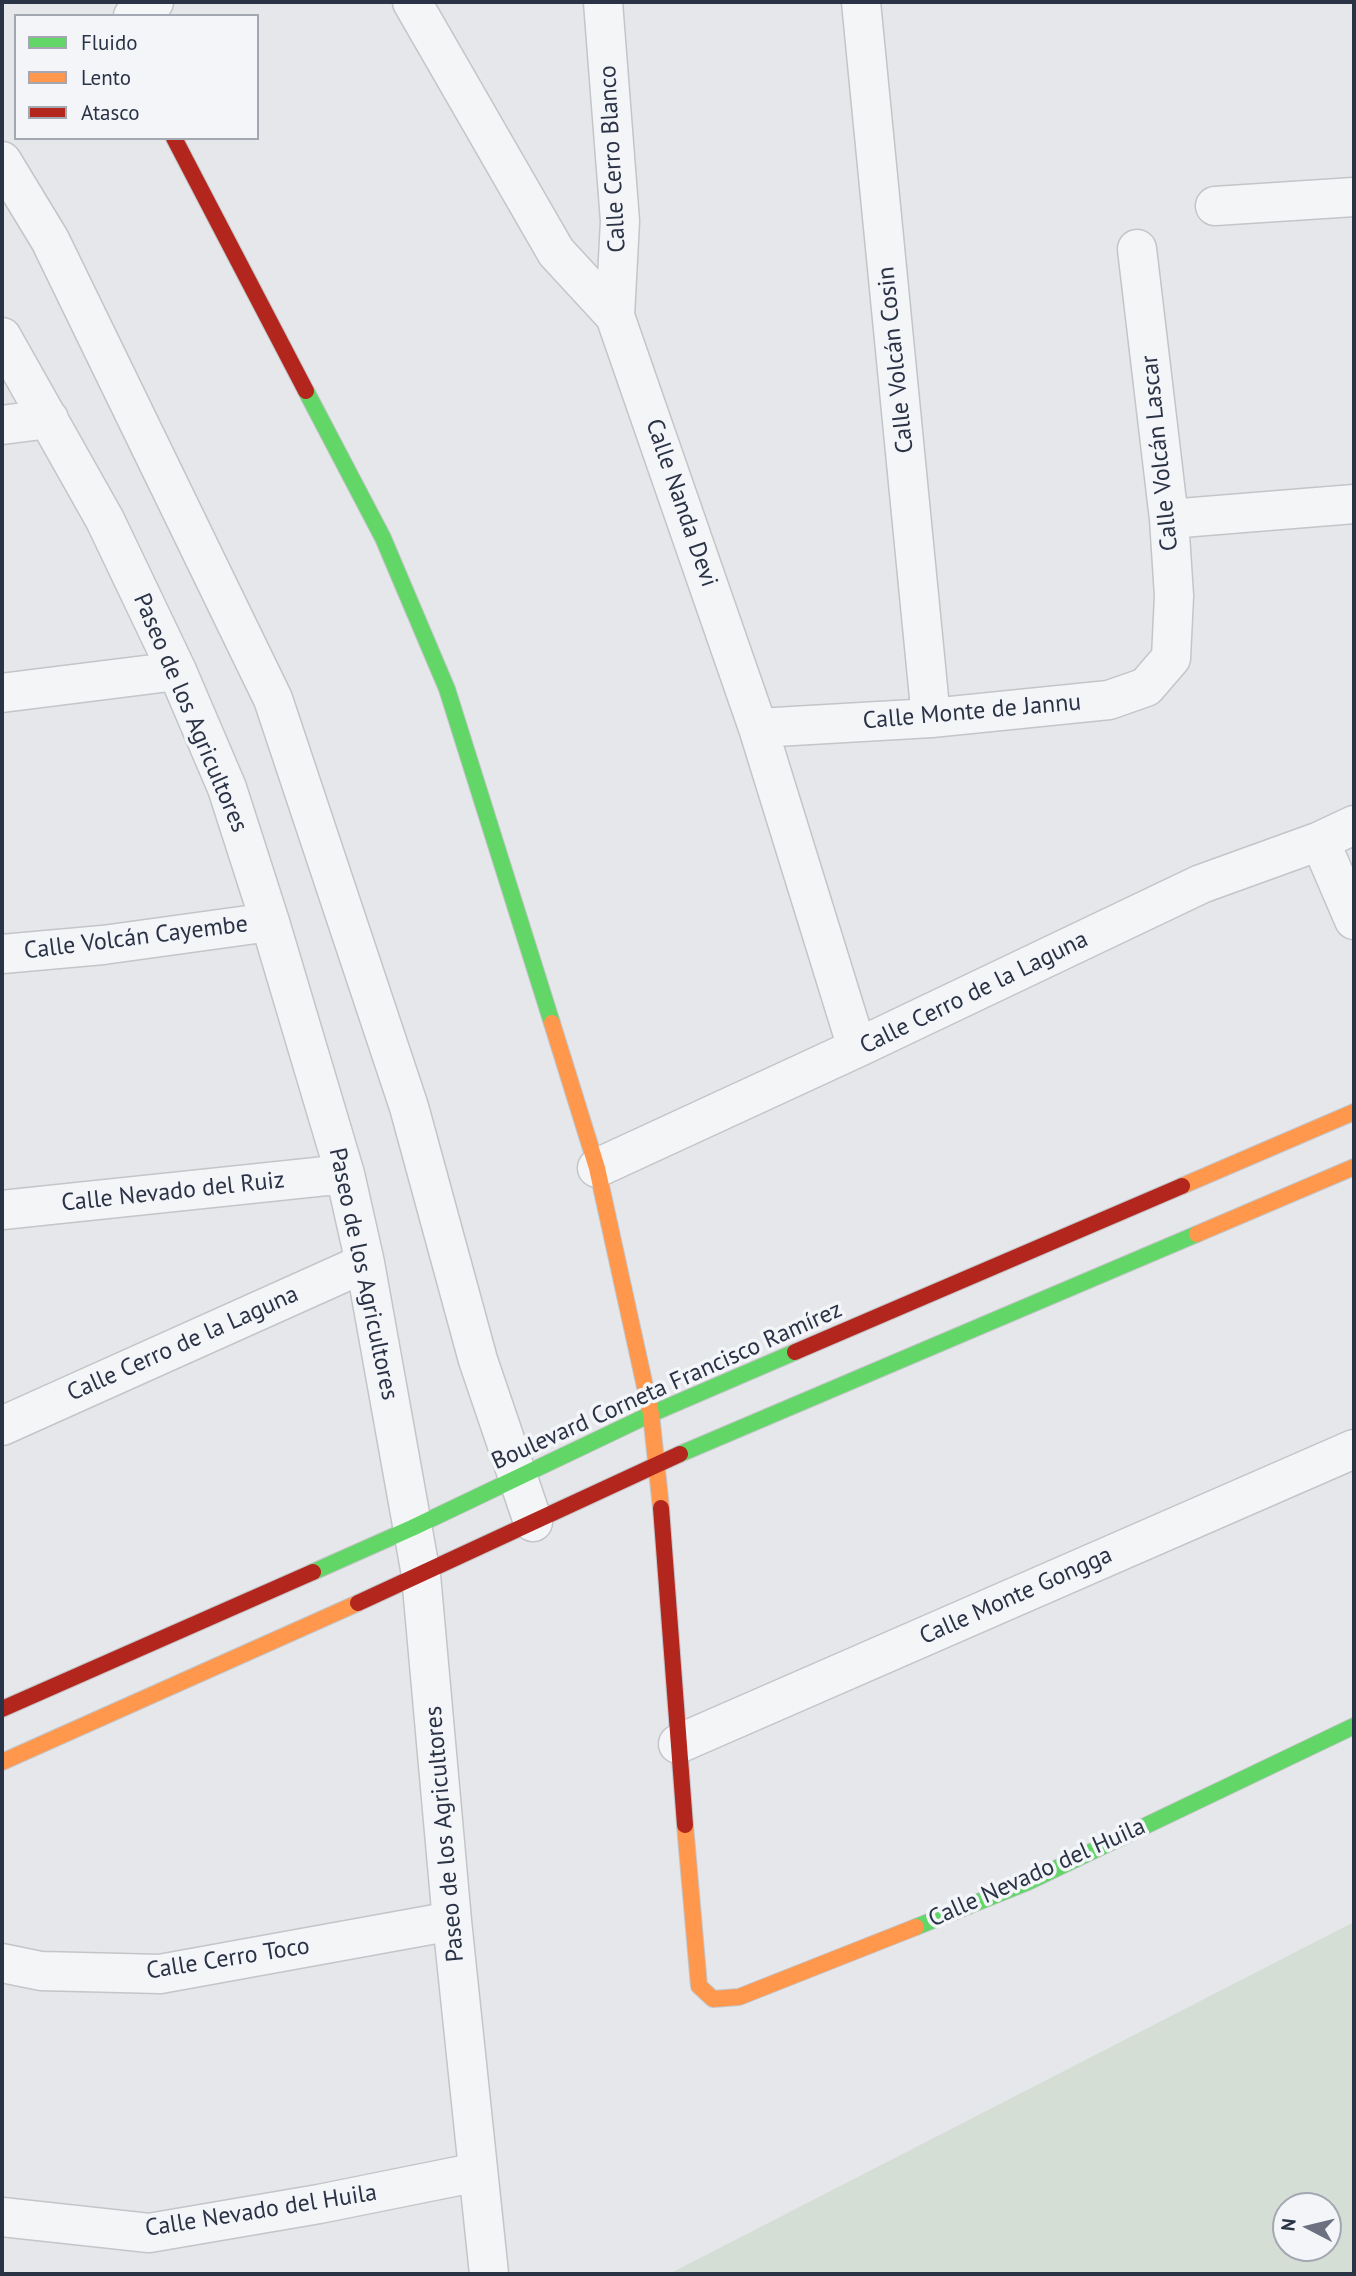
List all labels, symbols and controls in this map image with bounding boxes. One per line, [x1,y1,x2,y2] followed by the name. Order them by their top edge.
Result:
[14,14,259,140] legend
[81,29,138,56] text: Fluido
[81,64,131,91] text: Lento
[594,65,632,253] street label: Calle Cerro Blanco
[81,99,140,126] text: Atasco
[872,265,920,455] street label: Calle Volcán Cosin
[1135,354,1185,552] street label: Calle Volcán Lascar
[639,415,723,591] street label: Calle Nanda Devi
[127,589,253,837] street label: Paseo de los Agricultores
[862,688,1082,736] street label: Calle Monte de Jannu
[23,910,249,966] street label: Calle Volcán Cayembe
[855,925,1093,1061] street label: Calle Cerro de la Laguna
[322,1145,404,1403] street label: Paseo de los Agricultores
[60,1166,286,1218] street label: Calle Nevado del Ruiz
[63,1280,303,1408] street label: Calle Cerro de la Laguna
[487,1296,847,1476] street label: Boulevard Corneta Francisco Ramírez
[915,1541,1117,1651] street label: Calle Monte Gongga
[419,1705,471,1963] street label: Paseo de los Agricultores
[924,1812,1150,1934] street label: Calle Nevado del Huila
[144,1932,312,1986] street label: Calle Cerro Toco
[143,2178,379,2244] street label: Calle Nevado del Huila
[1272,2192,1342,2262] north arrow
[1275,2217,1301,2232] text: N

